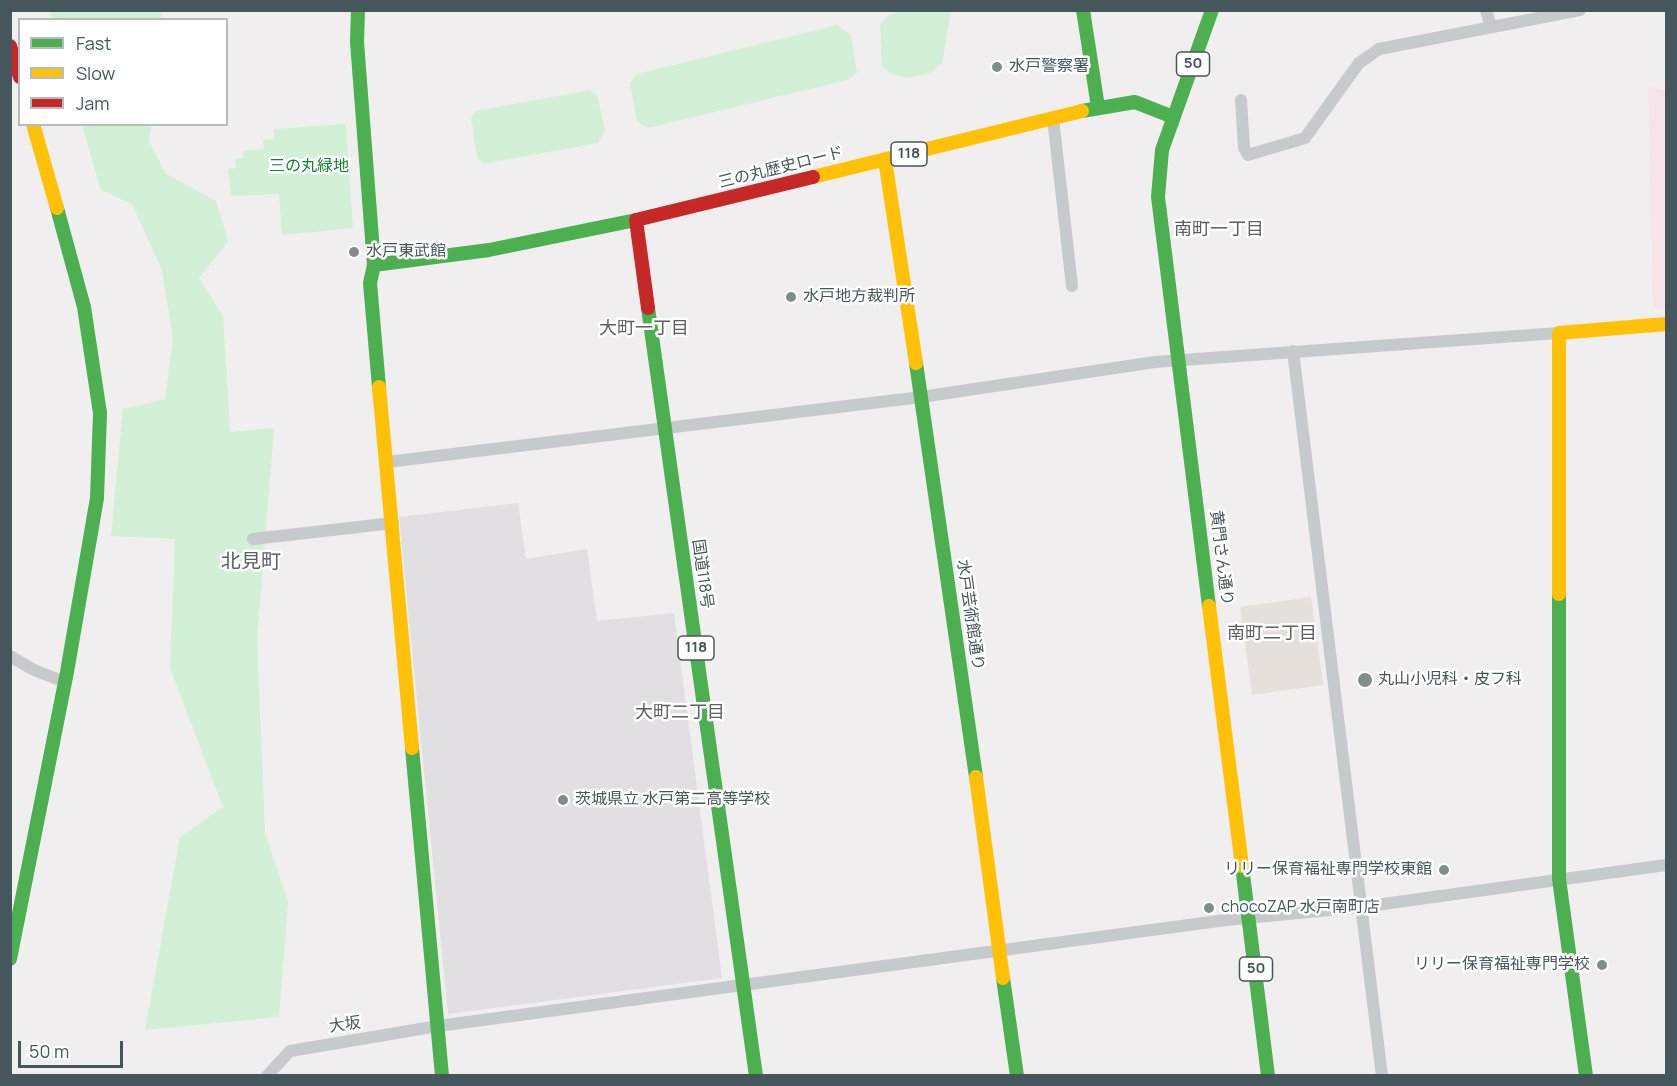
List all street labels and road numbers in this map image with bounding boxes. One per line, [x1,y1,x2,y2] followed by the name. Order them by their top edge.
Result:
[1176,52,1210,76] road number: 50
[891,142,927,166] road number: 118
[717,143,845,193] street label: 三の丸歴史ロード
[1206,509,1236,607] street label: 黄門さん通り
[688,538,716,610] street label: 国道118号
[953,558,987,672] street label: 水戸芸術館通り
[678,636,714,660] road number: 118
[1240,957,1272,981] road number: 50
[328,1013,362,1037] street label: 大坂

